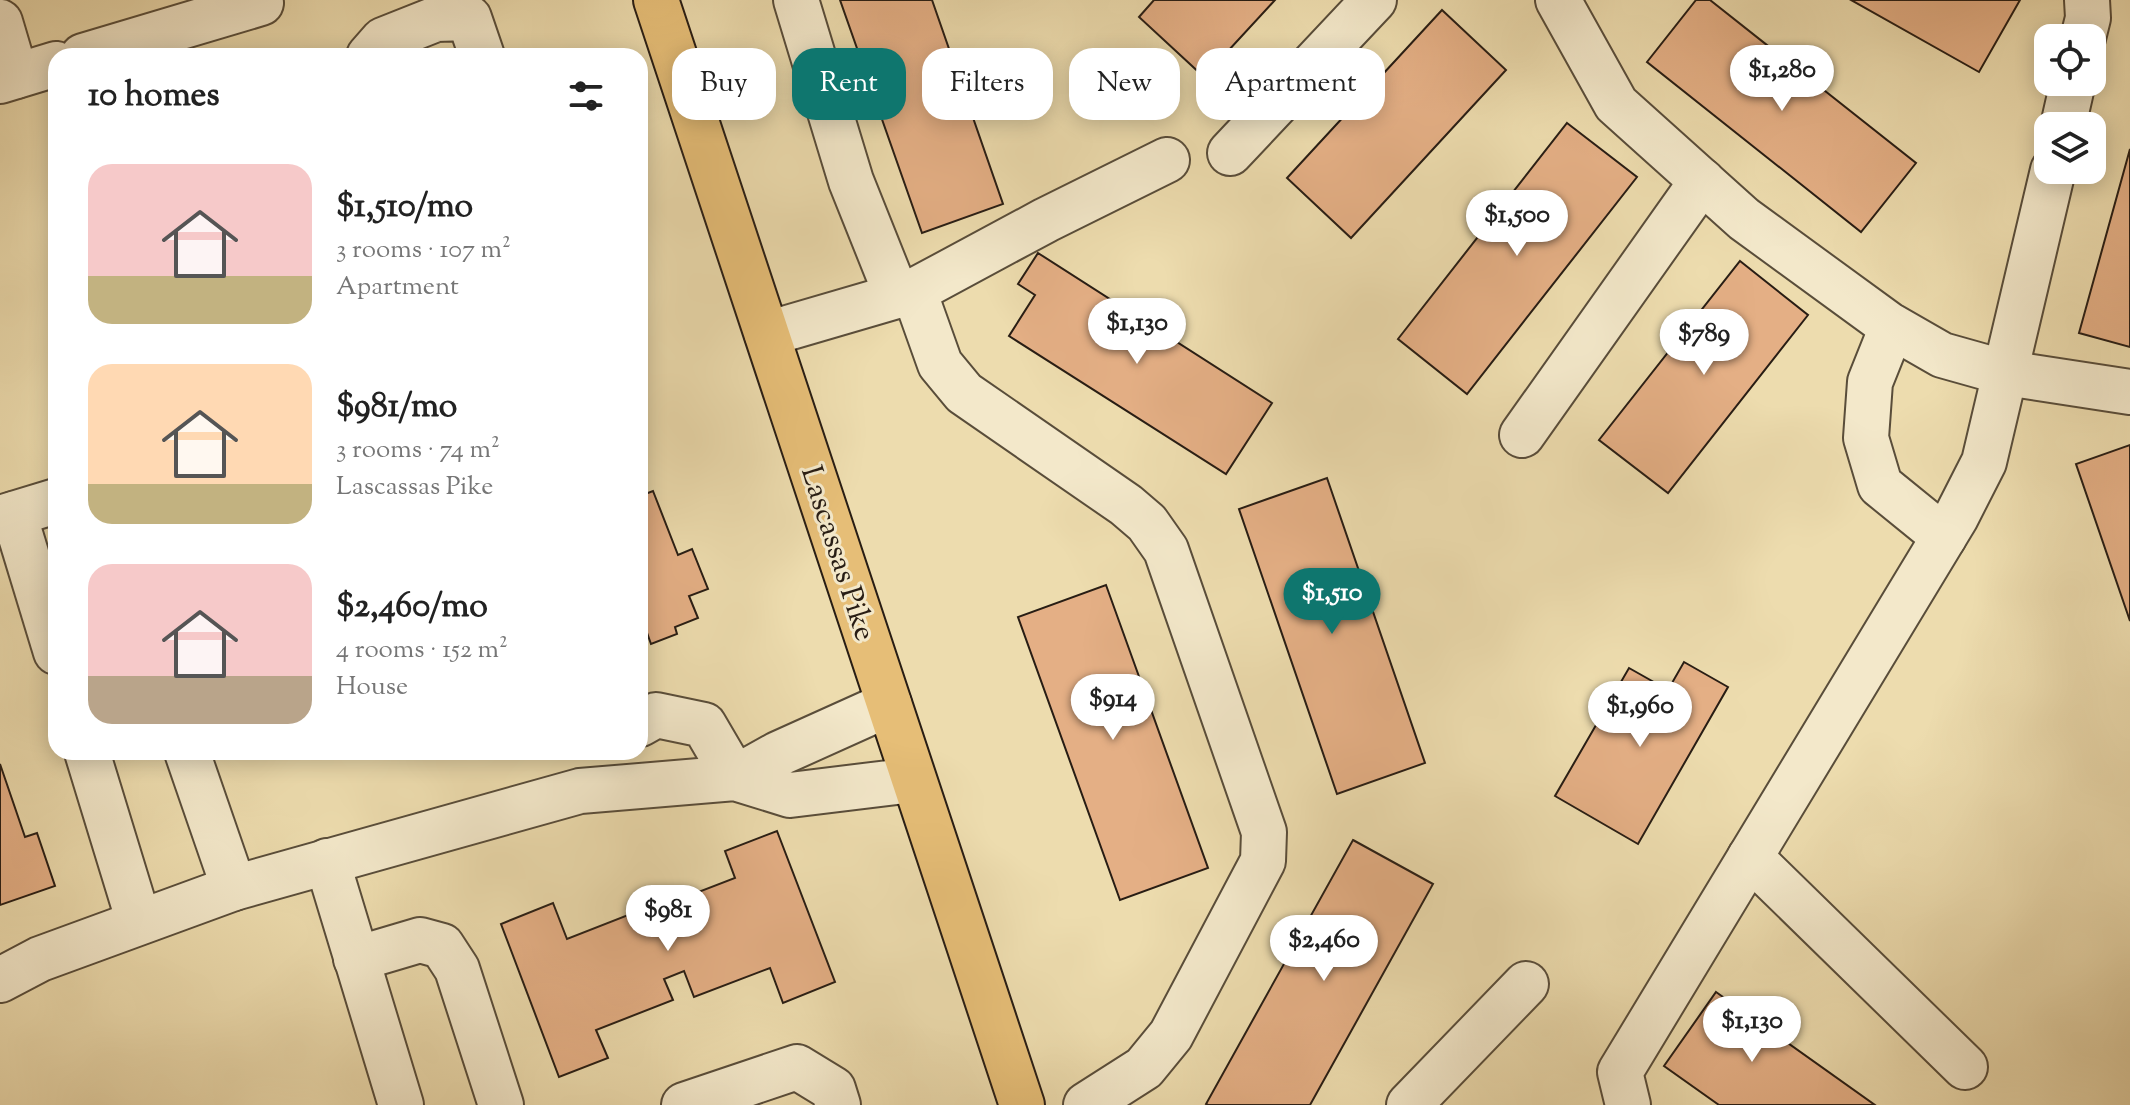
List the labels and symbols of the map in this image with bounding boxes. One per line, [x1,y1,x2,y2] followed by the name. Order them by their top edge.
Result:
[1717,45,1847,113] pin: $1,280
[1452,190,1582,258] pin: $1,500
[1072,298,1202,366] pin: $1,130
[1657,309,1751,377] pin: $789
[788,461,885,647] street label: Lascassas Pike
[1267,568,1397,636] pin: $1,510
[1066,674,1160,742] pin: $914
[1575,681,1705,749] pin: $1,960
[621,885,715,953] pin: $981
[1259,915,1389,983] pin: $2,460
[1687,996,1817,1064] pin: $1,130

